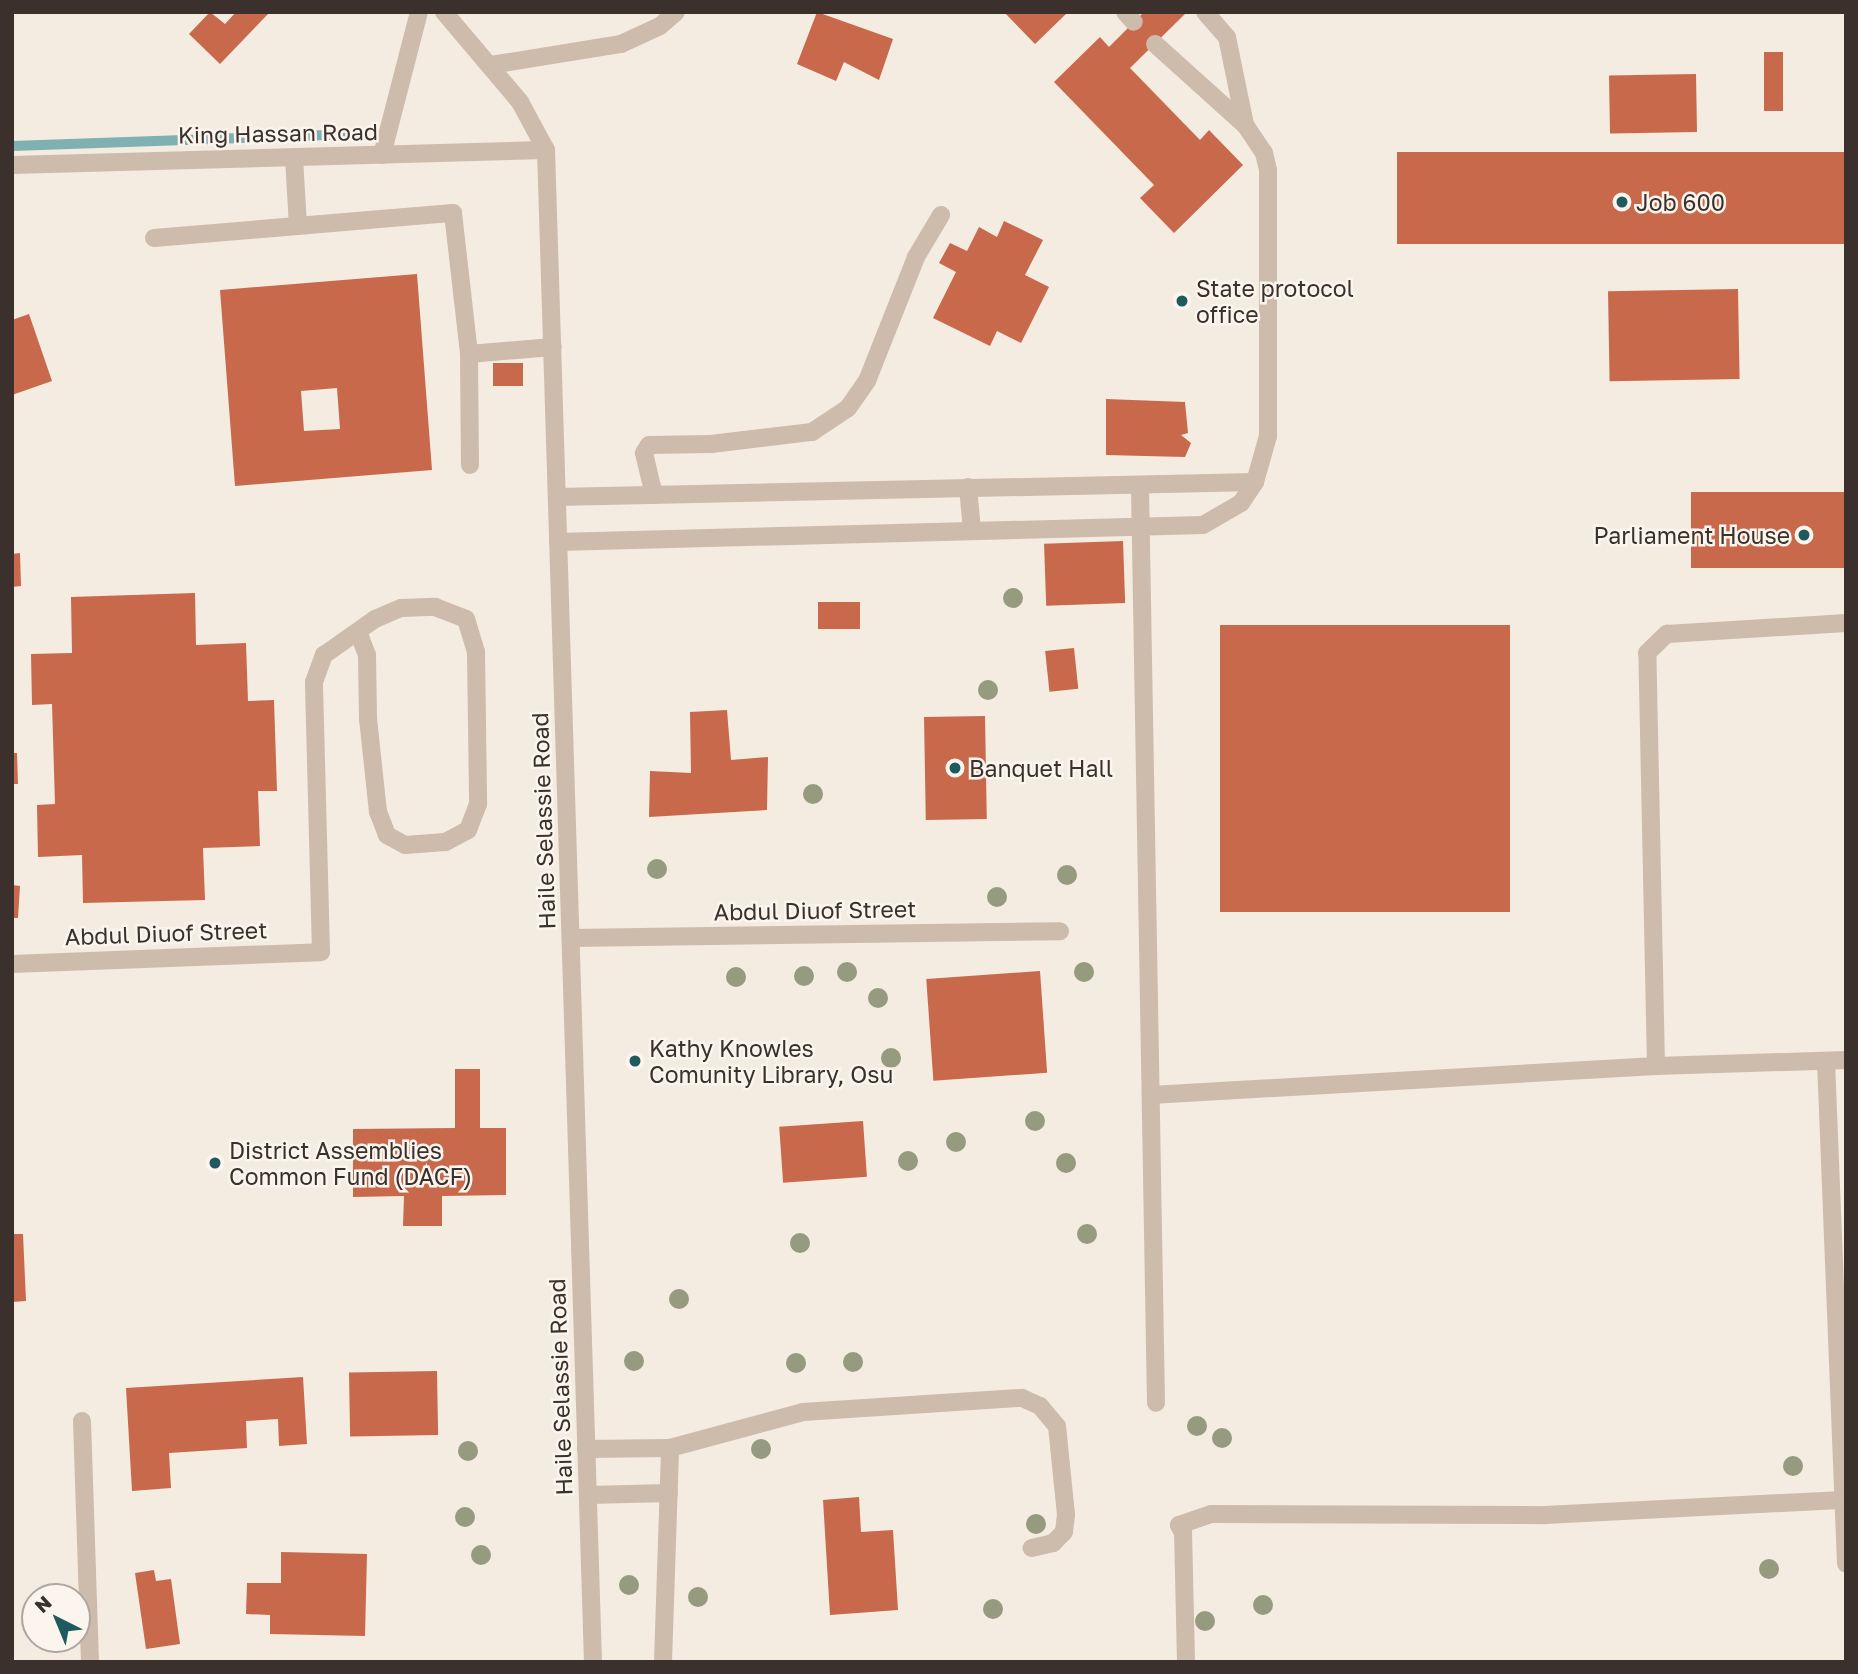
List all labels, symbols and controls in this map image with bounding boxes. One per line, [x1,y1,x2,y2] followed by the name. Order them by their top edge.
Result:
[178,117,378,149] street label: King Hassan Road
[1636,188,1725,216] place label: Job 600
[1614,194,1630,210] marker: Job 600
[1196,274,1354,328] place label: State protocol office
[1174,293,1190,309] marker: State protocol office
[1593,521,1790,549] place label: Parliament House
[1796,527,1812,543] marker: Parliament House
[525,712,561,930] street label: Haile Selassie Road
[969,754,1113,782] place label: Banquet Hall
[947,760,963,776] marker: Banquet Hall
[713,894,917,926] street label: Abdul Diuof Street
[64,916,268,950] street label: Abdul Diuof Street
[649,1034,893,1088] place label: Kathy Knowles Comunity Library, Osu
[627,1053,643,1069] marker: Kathy Knowles Comunity Library, Osu
[229,1136,472,1190] place label: District Assemblies Common Fund (DACF)
[207,1155,223,1171] marker: District Assemblies Common Fund (DACF)
[542,1278,578,1496] street label: Haile Selassie Road
[21,1583,91,1653] north arrow
[30,1590,56,1617] text: N

